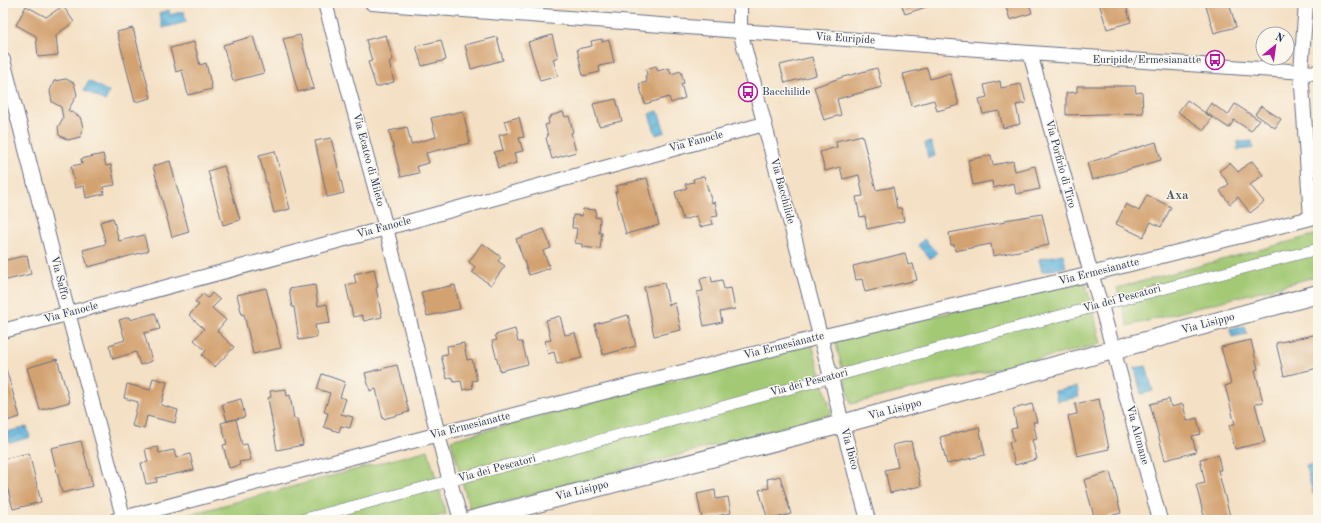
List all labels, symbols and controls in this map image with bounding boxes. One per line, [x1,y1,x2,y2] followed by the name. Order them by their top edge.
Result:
[1255,26,1295,66] north arrow
[815,31,875,47] street label: Via Euripide
[1273,32,1286,46] text: N
[1204,49,1226,71] bus stop icon: Euripide/Ermesianatte
[1092,55,1201,66] place label: Euripide/Ermesianatte
[737,81,759,103] bus stop icon: Bacchilide
[762,87,810,98] place label: Bacchilide
[350,112,386,208] street label: Via Ecateo di Mileto
[1043,119,1077,209] street label: Via Porfirio di Tiro
[668,129,724,155] street label: Via Fanocle
[768,157,796,225] street label: Via Bacchilide
[1165,189,1189,202] district label: Axa
[356,215,412,241] street label: Via Fanocle
[48,255,70,301] street label: Via Saffo
[1058,257,1140,287] street label: Via Ermesianatte
[1082,283,1162,315] street label: Via dei Pescatori
[43,300,99,326] street label: Via Fanocle
[1180,312,1236,336] street label: Via Lisippo
[743,331,825,361] street label: Via Ermesianatte
[769,367,849,399] street label: Via dei Pescatori
[867,398,923,422] street label: Via Lisippo
[1124,404,1150,466] street label: Via Alcmane
[429,411,511,441] street label: Via Ermesianatte
[838,427,860,471] street label: Via Ibico
[457,453,537,485] street label: Via dei Pescatori
[554,479,610,503] street label: Via Lisippo

